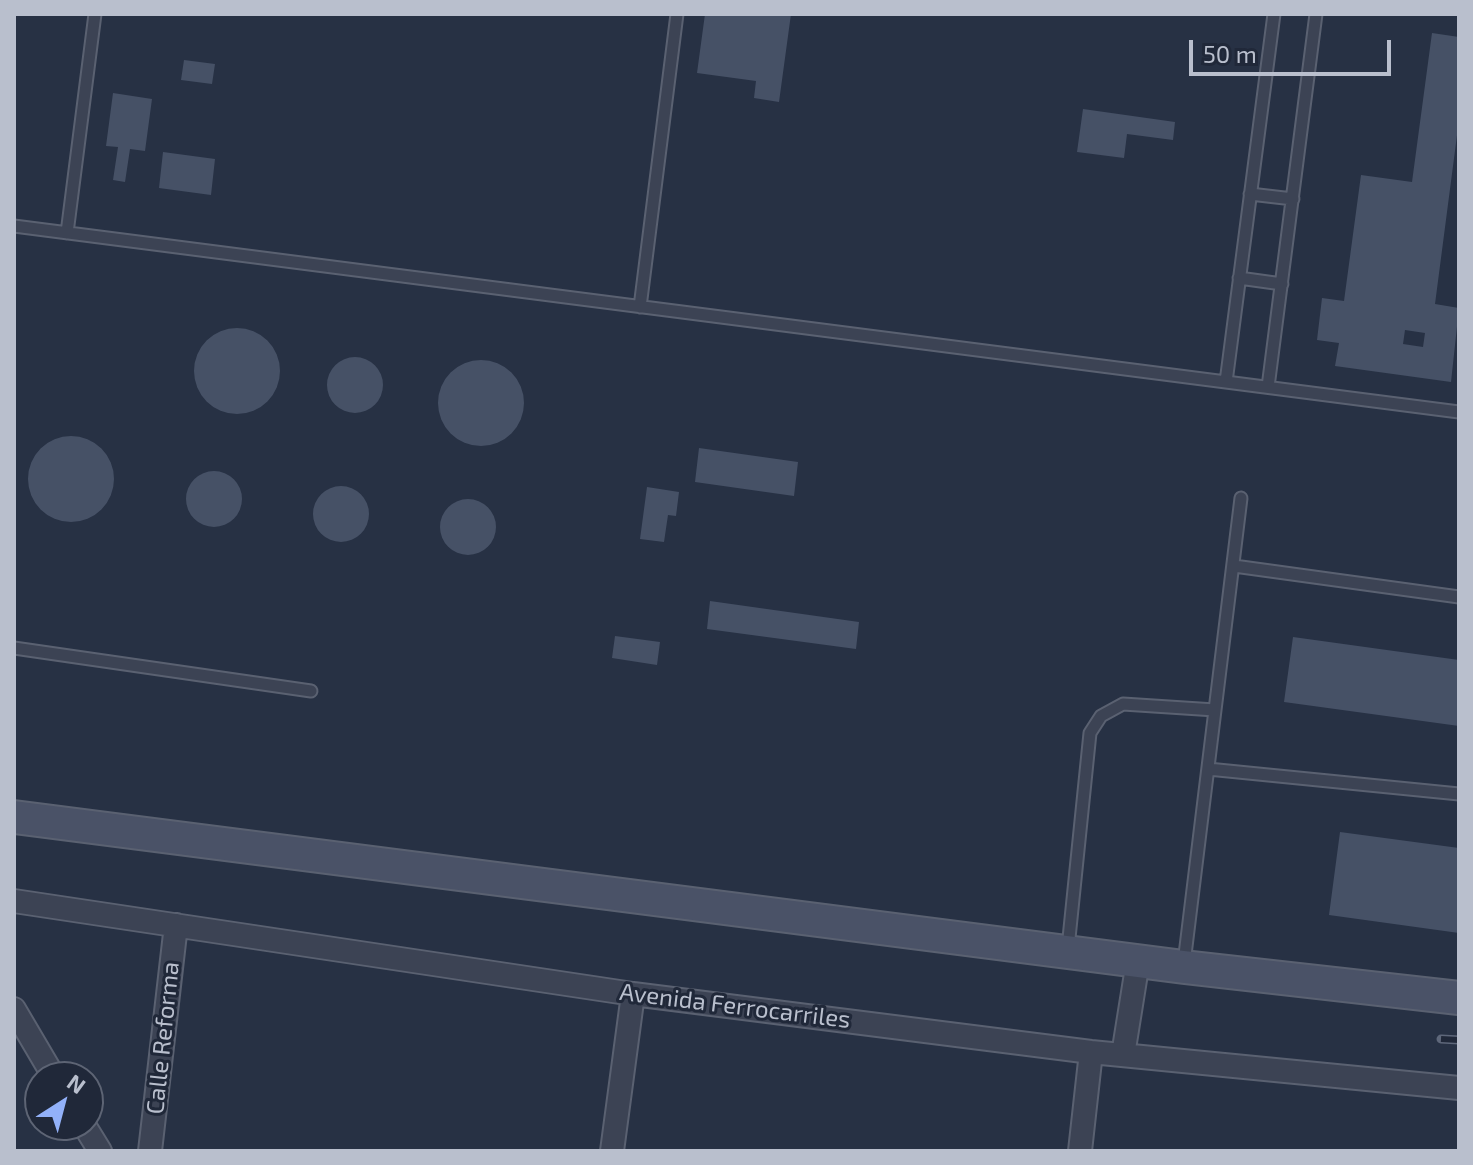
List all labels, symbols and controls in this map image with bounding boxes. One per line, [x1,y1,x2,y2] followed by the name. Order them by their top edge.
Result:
[1193,24,1395,74] scale bar
[1203,39,1257,68] text: 50 m
[141,960,185,1116] street label: Calle Reforma
[618,978,852,1034] street label: Avenida Ferrocarriles
[24,1061,104,1141] north arrow
[63,1068,91,1098] text: N

